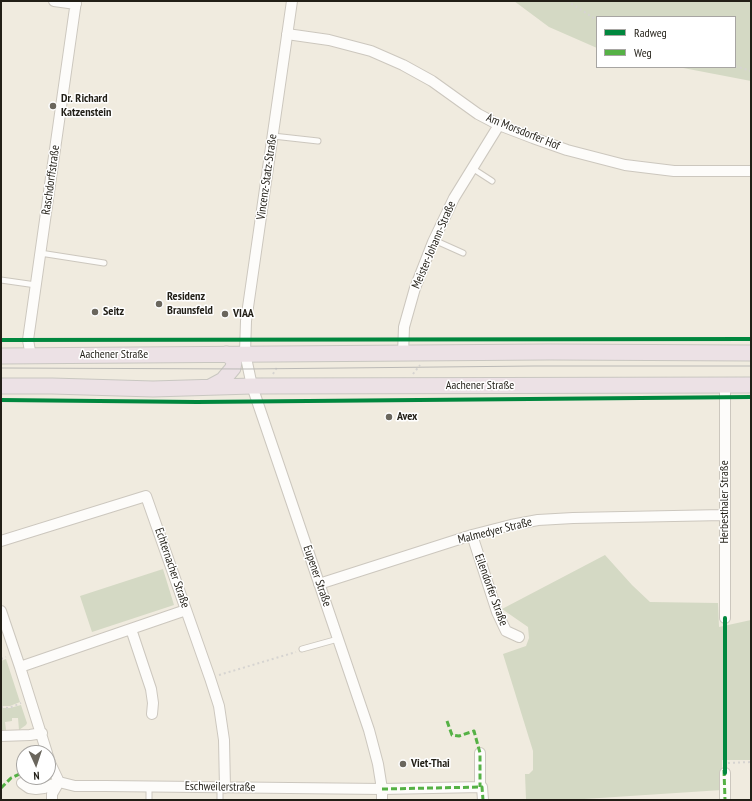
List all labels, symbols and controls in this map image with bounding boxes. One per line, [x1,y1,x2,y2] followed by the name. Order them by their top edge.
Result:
[596,16,736,68] legend
[634,25,667,40] text: Radweg
[634,45,652,60] text: Weg
[61,92,111,120] place label: Dr. Richard Katzenstein
[48,101,58,111] marker: Dr. Richard Katzenstein
[484,111,562,153] street label: Am Morsdorfer Hof
[254,133,280,221] street label: Vincenz-Statz-Straße
[39,144,63,216] street label: Raschdorffstraße
[409,199,459,291] street label: Meister-Johann-Straße
[167,290,213,318] place label: Residenz Braunsfeld
[154,299,164,309] marker: Residenz Braunsfeld
[103,305,124,319] place label: Seitz
[90,307,100,317] marker: Seitz
[233,307,254,321] place label: VIAA
[220,309,230,319] marker: VIAA
[80,348,148,362] street label: Aachener Straße
[446,379,514,393] street label: Aachener Straße
[397,410,417,424] place label: Avex
[384,412,394,422] marker: Avex
[718,460,732,544] street label: Herbesthaler Straße
[456,515,534,547] street label: Malmedyer Straße
[152,526,192,610] street label: Echternacher Straße
[300,543,334,609] street label: Eupener Straße
[471,552,511,628] street label: Eilendorfer Straße
[16,745,56,785] north arrow
[411,757,450,771] place label: Viet-Thai
[398,759,408,769] marker: Viet-Thai
[33,769,40,783] text: N
[185,779,255,795] street label: Eschweilerstraße

